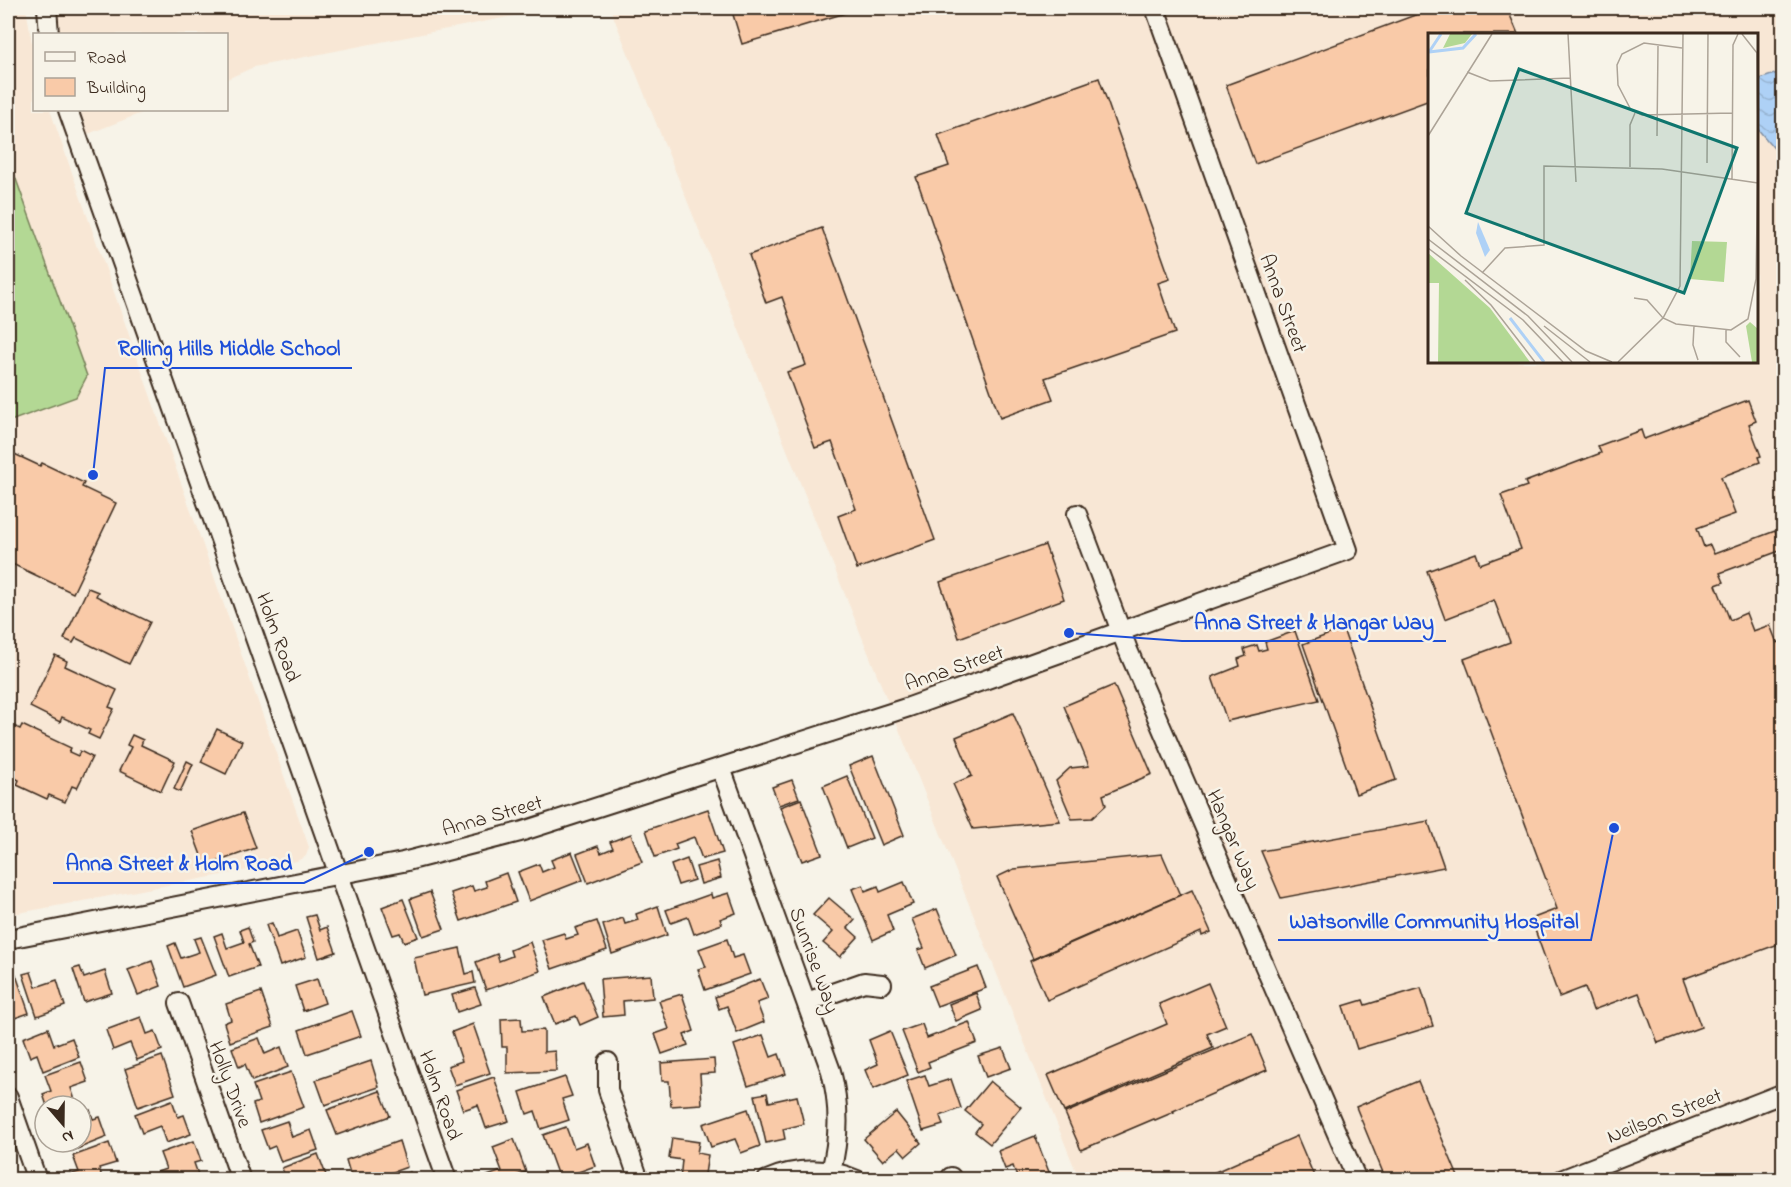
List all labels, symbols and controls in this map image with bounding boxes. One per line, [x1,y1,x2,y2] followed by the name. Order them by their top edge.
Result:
[33,33,228,111] legend
[1428,33,1758,363] inset map
[87,46,126,72] text: Road
[86,76,146,103] text: Building
[1250,250,1314,357] street label: Anna Street
[105,328,352,368] callout: Rolling Hills Middle School
[118,334,341,367] text: Rolling Hills Middle School
[247,589,307,687] street label: Holm Road
[1182,601,1446,641] callout: Anna Street & Hangar Way
[1194,608,1434,641] text: Anna Street & Hangar Way
[901,638,1008,700] street label: Anna Street
[1196,785,1267,895] street label: Hangar Way
[439,788,546,846] street label: Anna Street
[53,843,304,883] callout: Anna Street & Holm Road
[66,849,293,881] text: Anna Street & Holm Road
[1278,900,1591,940] callout: Watsonville Community Hospital
[778,904,846,1019] street label: Sunrise Way
[1289,907,1579,940] text: Watsonville Community Hospital
[198,1037,259,1133] street label: Holly Drive
[410,1047,469,1145] street label: Holm Road
[1603,1081,1727,1153] street label: Neilson Street
[33,1094,93,1154] north arrow
[58,1123,77,1149] text: N

